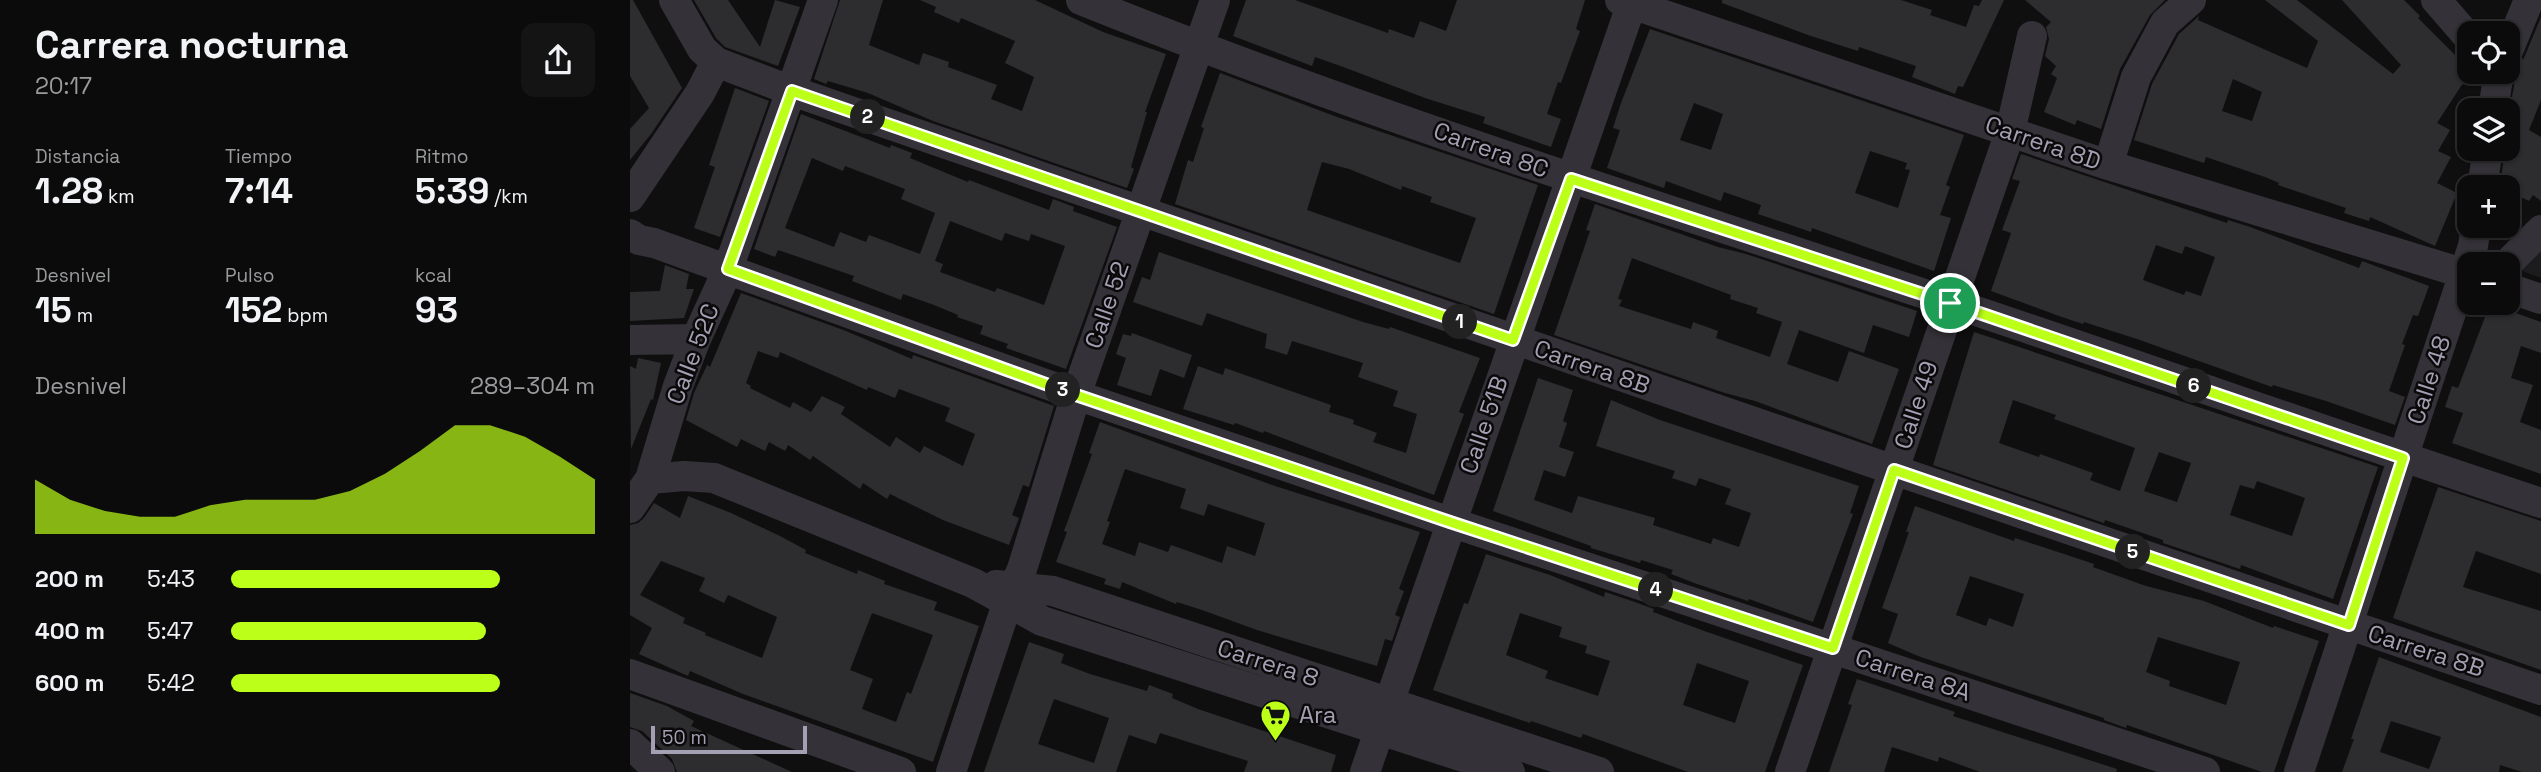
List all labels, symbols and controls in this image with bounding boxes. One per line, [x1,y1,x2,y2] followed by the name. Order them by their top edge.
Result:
[35,21,348,69] text: Carrera nocturna
[2457,21,2520,315] map controls
[2457,21,2520,84] button: locate
[521,23,595,97] button: share
[35,71,92,101] text: 20:17
[2457,98,2520,161] button: layers
[850,100,886,134] pin: 2
[862,104,873,129] text: 2
[1981,108,2105,177] street label: Carrera 8D
[1429,114,1553,185] street label: Carrera 8C
[35,144,120,169] text: Distancia
[225,144,292,169] text: Tiempo
[415,144,468,169] text: Ritmo
[35,169,103,213] text: 1.28
[225,169,293,213] text: 7:14
[415,169,489,213] text: 5:39
[2457,175,2520,238] button: +
[103,184,135,209] text: km
[489,184,528,209] text: /km
[2457,252,2520,315] button: −
[1077,257,1136,352] street label: Calle 52
[35,263,111,288] text: Desnivel
[225,263,274,288] text: Pulso
[415,263,452,288] text: kcal
[1920,273,1980,333] pin
[1931,284,1969,322] icon: arrive
[35,288,72,332] text: 15
[225,288,282,332] text: 152
[415,288,458,332] text: 93
[659,299,726,409] street label: Calle 52C
[72,303,93,328] text: m
[282,303,328,328] text: bpm
[1442,304,1478,340] pin: 1
[1455,309,1464,334] text: 1
[1530,332,1654,401] street label: Carrera 8B
[2400,332,2457,428] street label: Calle 48
[1887,357,1944,453] street label: Calle 49
[2176,368,2212,404] pin: 6
[35,371,127,401] text: Desnivel
[470,371,595,401] text: 289–304 m
[1046,372,1080,408] pin: 3
[1452,372,1515,478] street label: Calle 51B
[2188,373,2199,398] text: 6
[1057,377,1068,402] text: 3
[2116,534,2150,570] pin: 5
[2127,539,2138,564] text: 5
[35,564,104,594] text: 200 m
[147,564,195,594] text: 5:43
[1639,572,1674,608] pin: 4
[1649,577,1662,602] text: 4
[35,616,105,646] text: 400 m
[147,616,193,646] text: 5:47
[2364,617,2488,684] street label: Carrera 8B
[1214,632,1323,693] street label: Carrera 8
[1851,641,1975,708] street label: Carrera 8A
[35,668,105,698] text: 600 m
[147,668,195,698] text: 5:42
[1259,698,1293,742] supermarket icon: Ara
[1299,699,1337,730] place label: Ara
[651,723,807,755] scale bar
[662,725,707,750] text: 50 m

